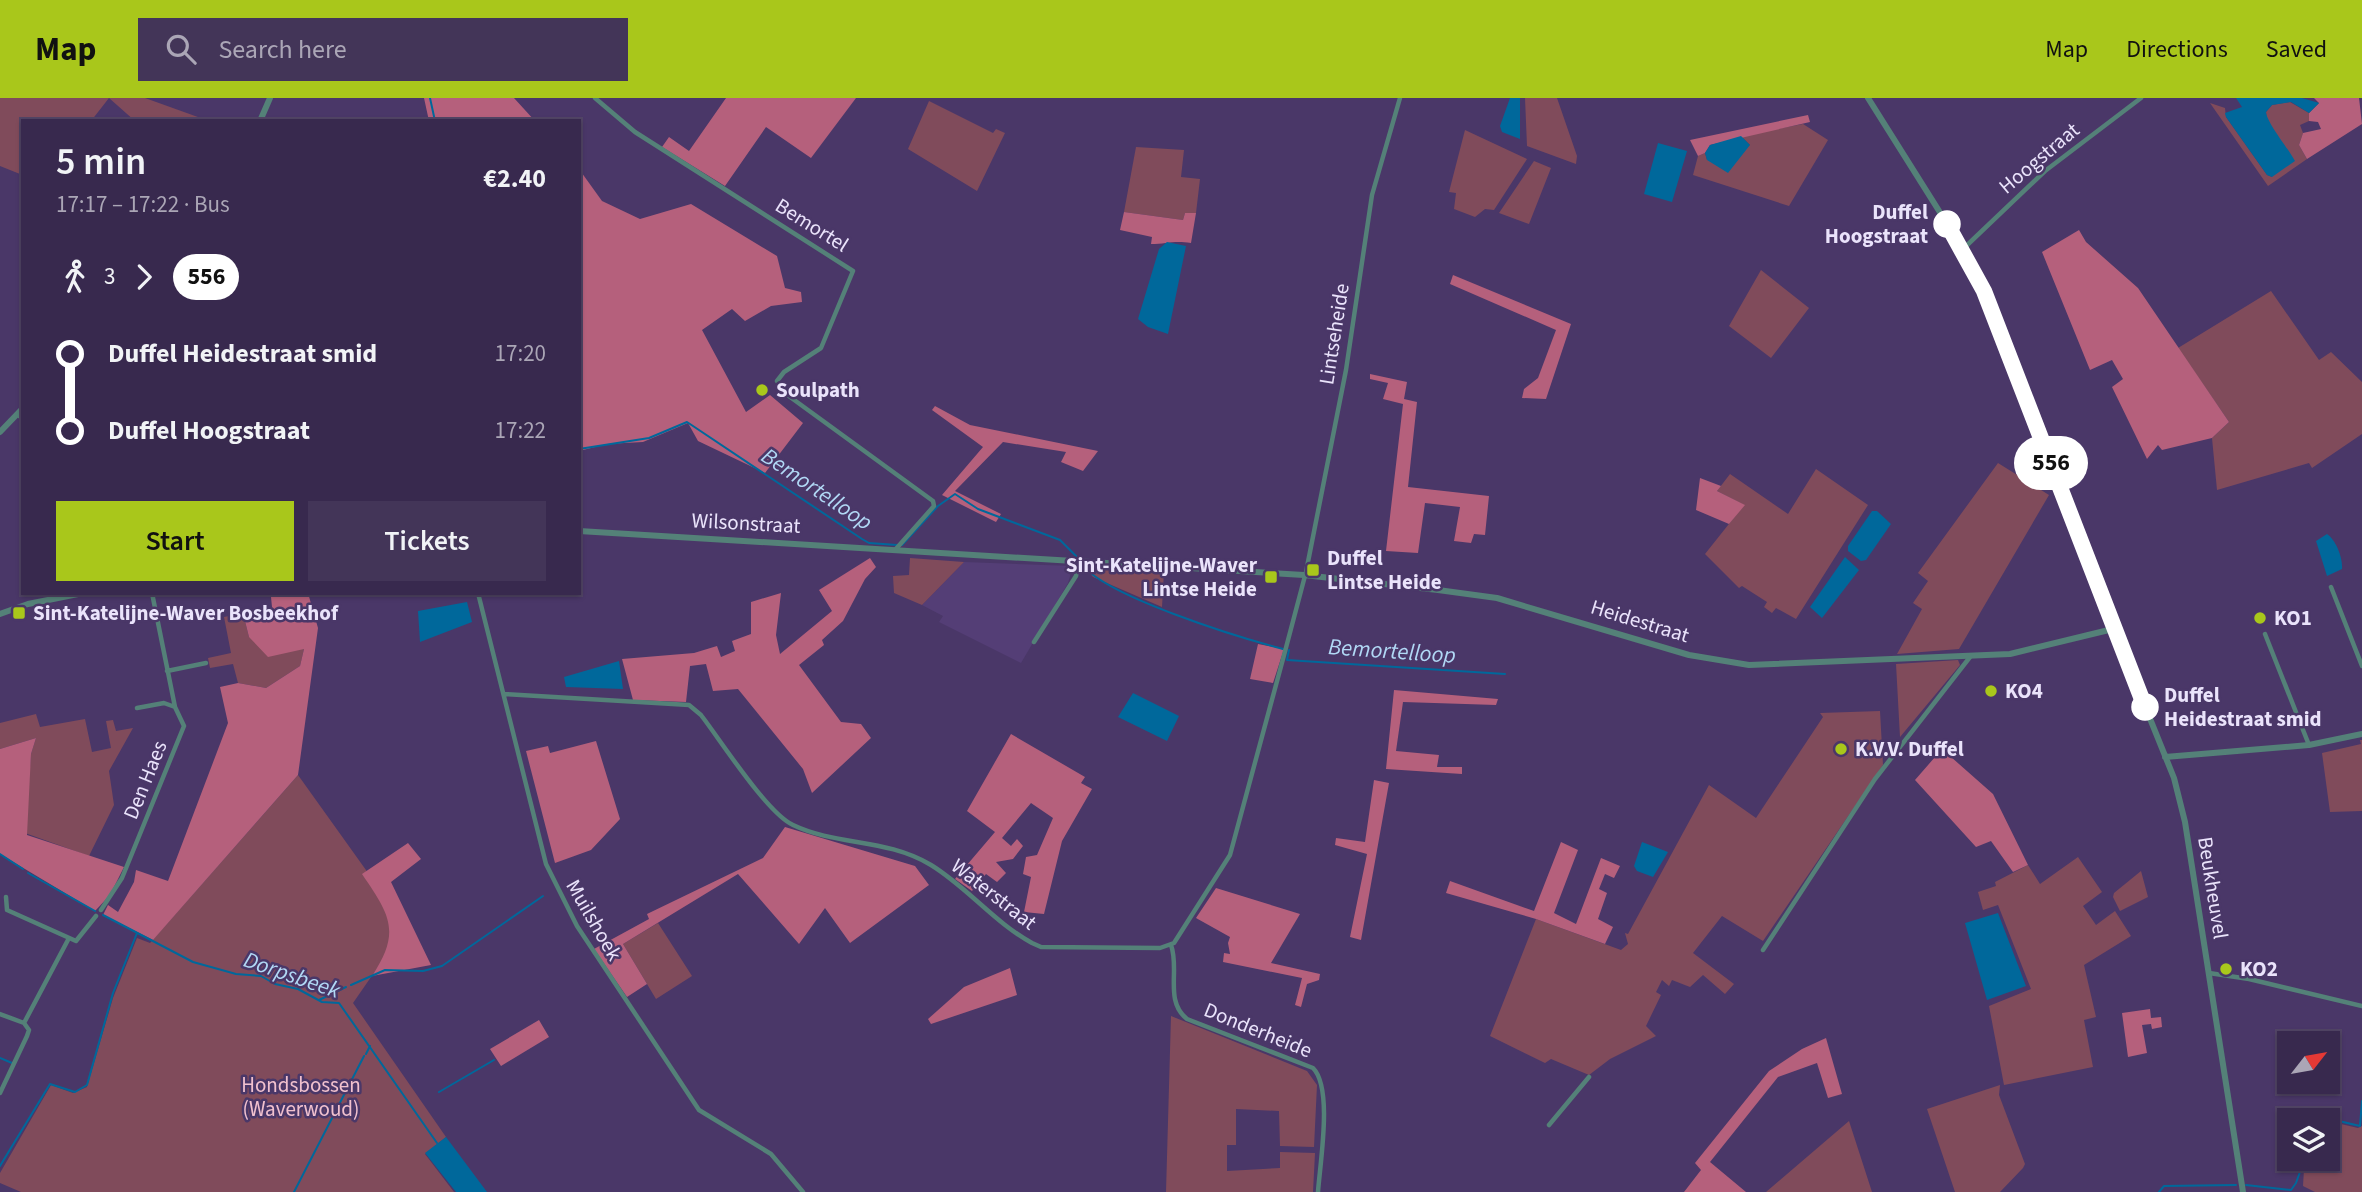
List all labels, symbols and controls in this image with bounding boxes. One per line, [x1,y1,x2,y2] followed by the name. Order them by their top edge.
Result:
[138,18,628,81] search box
[35,26,96,73] text: Map
[162,30,200,68] icon: search
[218,31,347,68] text: Search here
[2045,32,2088,67] text: Map
[2126,32,2228,67] text: Directions
[2266,32,2327,67] text: Saved
[1992,115,2086,201] street label: Hoogstraat
[56,135,146,189] text: 5 min
[483,160,546,197] text: €2.40
[56,188,230,221] text: 17:17 – 17:22 · Bus
[770,191,854,259] street label: Bemortel
[1825,197,1928,251] place label: Duffel Hoogstraat
[1934,211,1960,237] marker: Duffel Hoogstraat
[56,258,94,296] icon: walk
[125,258,163,296] icon: forward
[187,259,225,294] text: 556
[104,260,115,293] text: 3
[1311,281,1357,387] street label: Lintseheide
[108,335,377,372] text: Duffel Heidestraat smid
[495,337,546,370] text: 17:20
[776,375,860,405] place label: Soulpath
[754,382,770,398] marker: Soulpath
[108,412,310,449] text: Duffel Hoogstraat
[495,414,546,447] text: 17:22
[755,440,879,538] water label: Bemortelloop
[2011,440,2091,486] line badge: 556
[2032,445,2070,480] text: 556
[56,501,294,581] button: Start
[308,501,546,581] button: Tickets
[691,505,801,541] street label: Wilsonstraat
[1327,543,1442,597] place label: Duffel Lintse Heide
[1066,550,1258,604] place label: Sint-Katelijne-Waver Lintse Heide
[1305,562,1321,578] marker: Duffel Lintse Heide
[1263,569,1279,585] marker: Sint-Katelijne-Waver Lintse Heide
[1587,592,1693,650] street label: Heidestraat
[33,598,339,628] place label: Sint-Katelijne-Waver Bosbeekhof
[2274,603,2312,633] place label: KO1
[11,605,27,621] marker: Sint-Katelijne-Waver Bosbeekhof
[2252,610,2268,626] marker: KO1
[1327,630,1457,672] water label: Bemortelloop
[2005,676,2043,706] place label: KO4
[2164,680,2322,734] place label: Duffel Heidestraat smid
[1983,683,1999,699] marker: KO4
[2132,694,2158,720] marker: Duffel Heidestraat smid
[1855,734,1964,764] place label: K.V.V. Duffel
[116,736,174,824] street label: Den Haes
[1833,741,1849,757] marker: K.V.V. Duffel
[2190,835,2236,941] street label: Beukheuvel
[945,851,1043,937] street label: Waterstraat
[559,874,630,967] street label: Muilshoek
[239,943,346,1007] water label: Dorpsbeek
[2240,954,2278,984] place label: KO2
[2218,961,2234,977] marker: KO2
[1199,995,1317,1065] street label: Donderheide
[2277,1031,2340,1094] north arrow
[2277,1031,2340,1171] map controls
[241,1070,361,1124] park label: Hondsbossen (Waverwoud)
[2277,1108,2340,1171] button: layers

